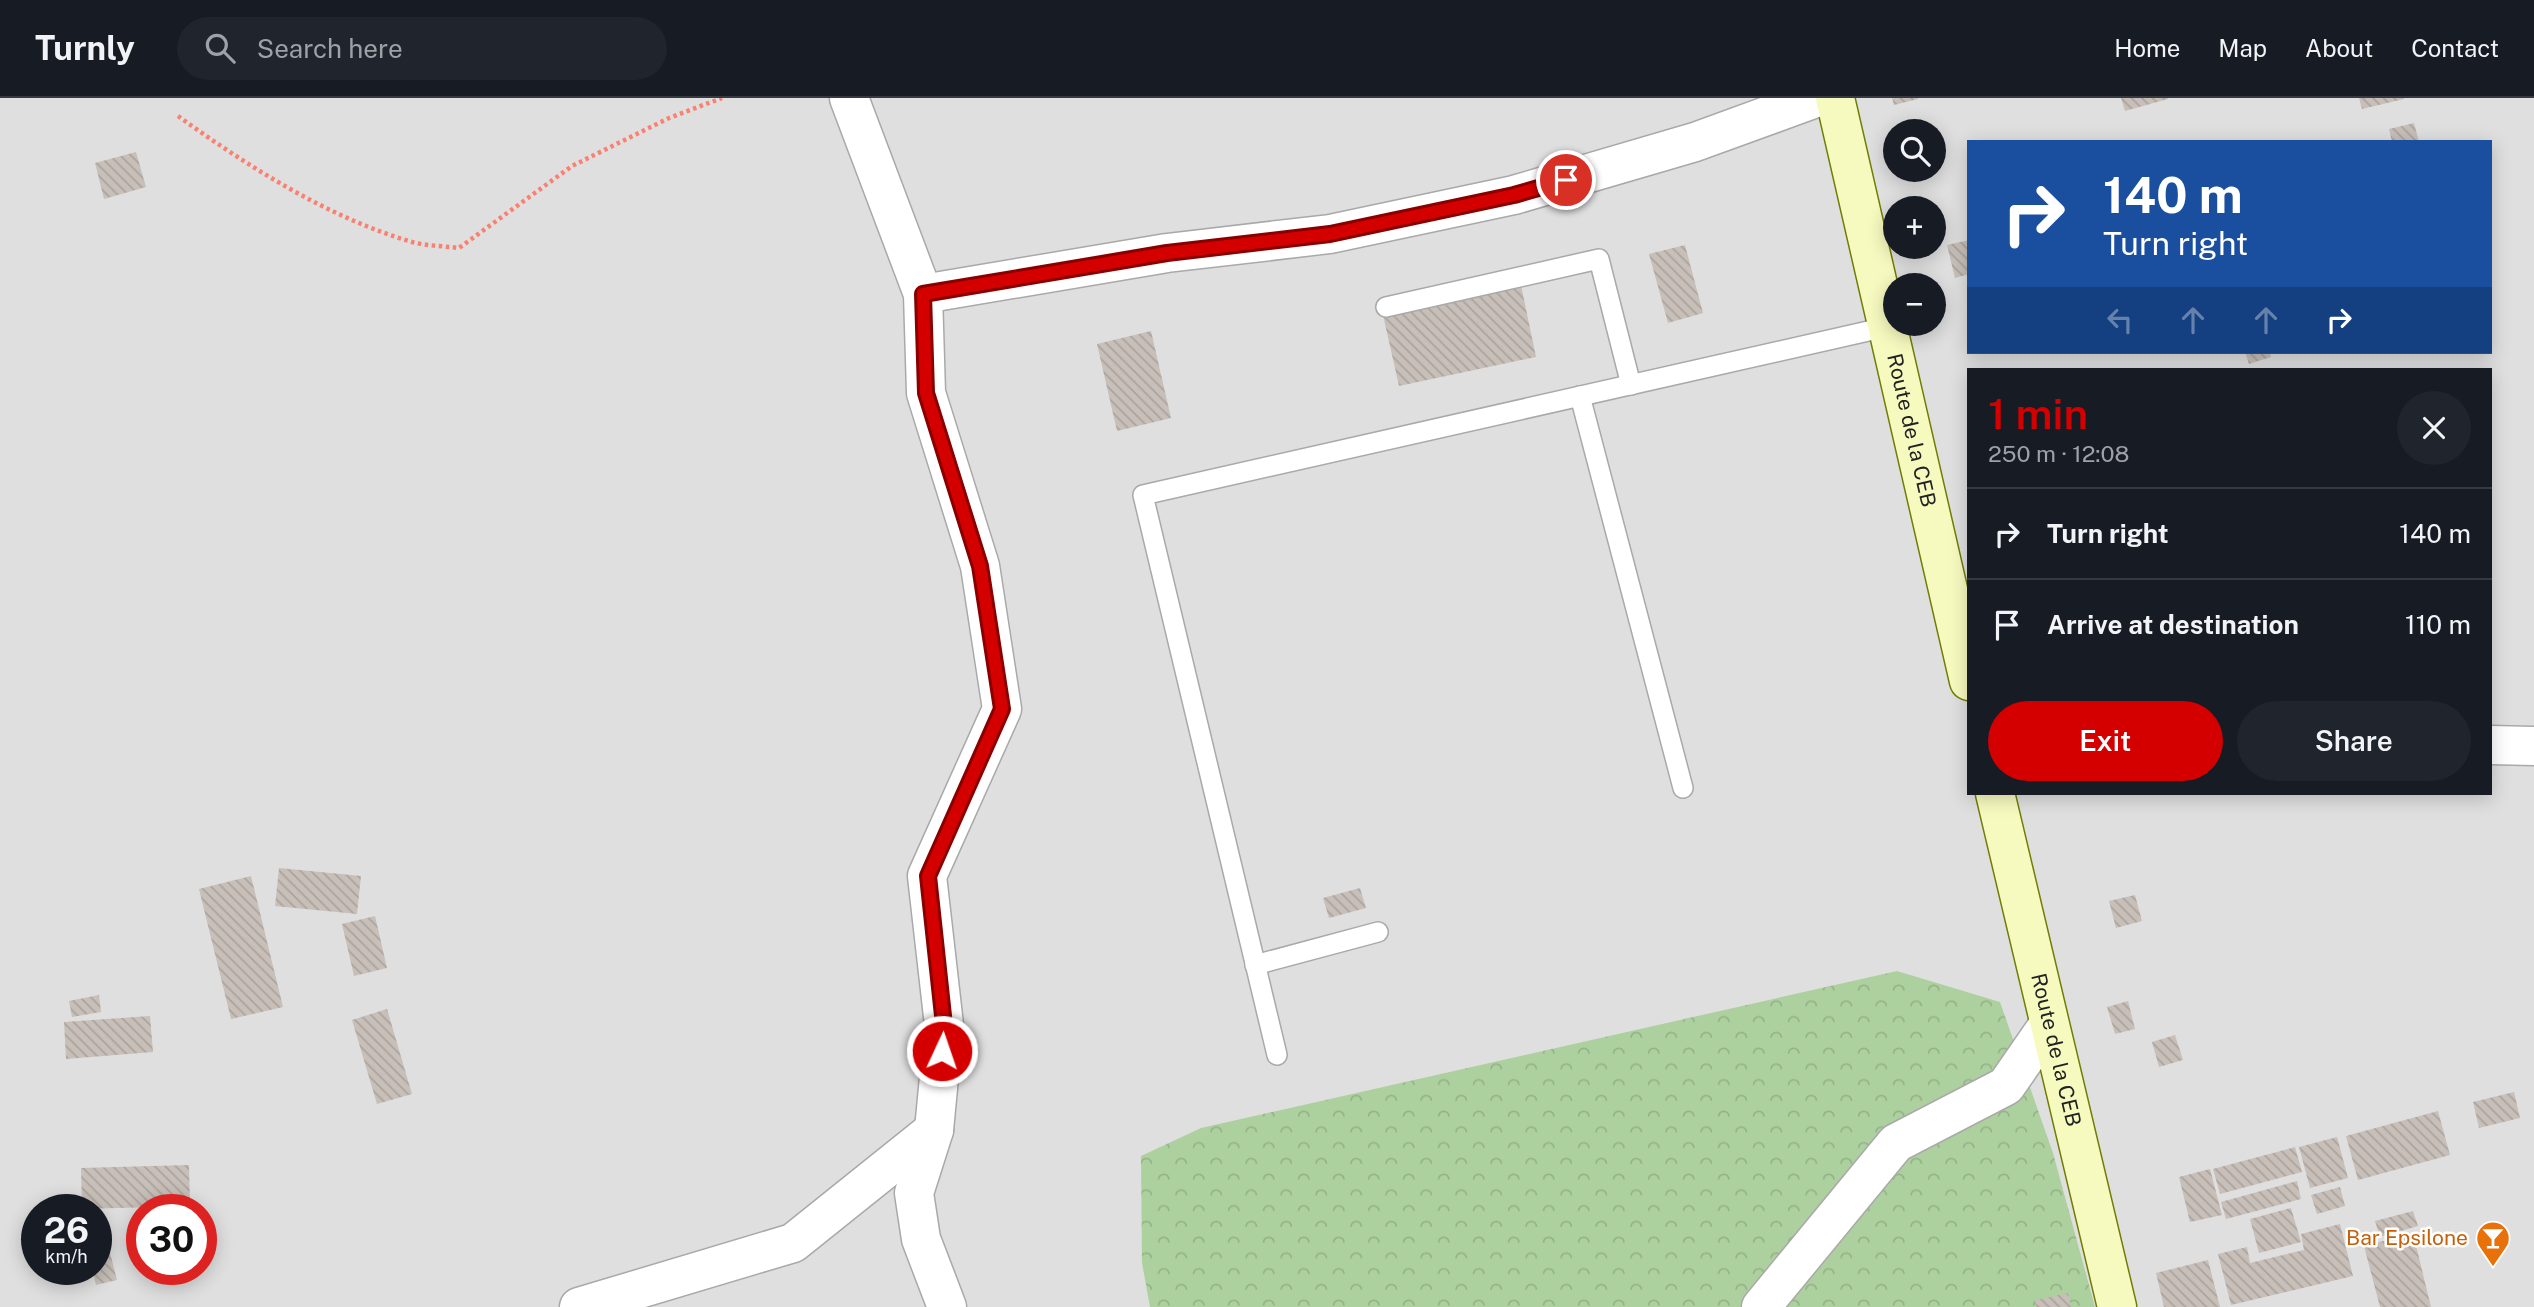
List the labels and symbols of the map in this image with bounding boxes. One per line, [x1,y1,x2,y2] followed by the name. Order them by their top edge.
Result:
[1536,150,1596,210] pin
[1882,351,1942,509] street label: Route de la CEB
[2026,971,2087,1129] street label: Route de la CEB
[905,1014,979,1088] position arrow
[126,1194,217,1285] speed limit sign: 30
[2474,1219,2512,1268] bar icon: Bar Epsilone
[2346,1225,2468,1250] place label: Bar Epsilone

